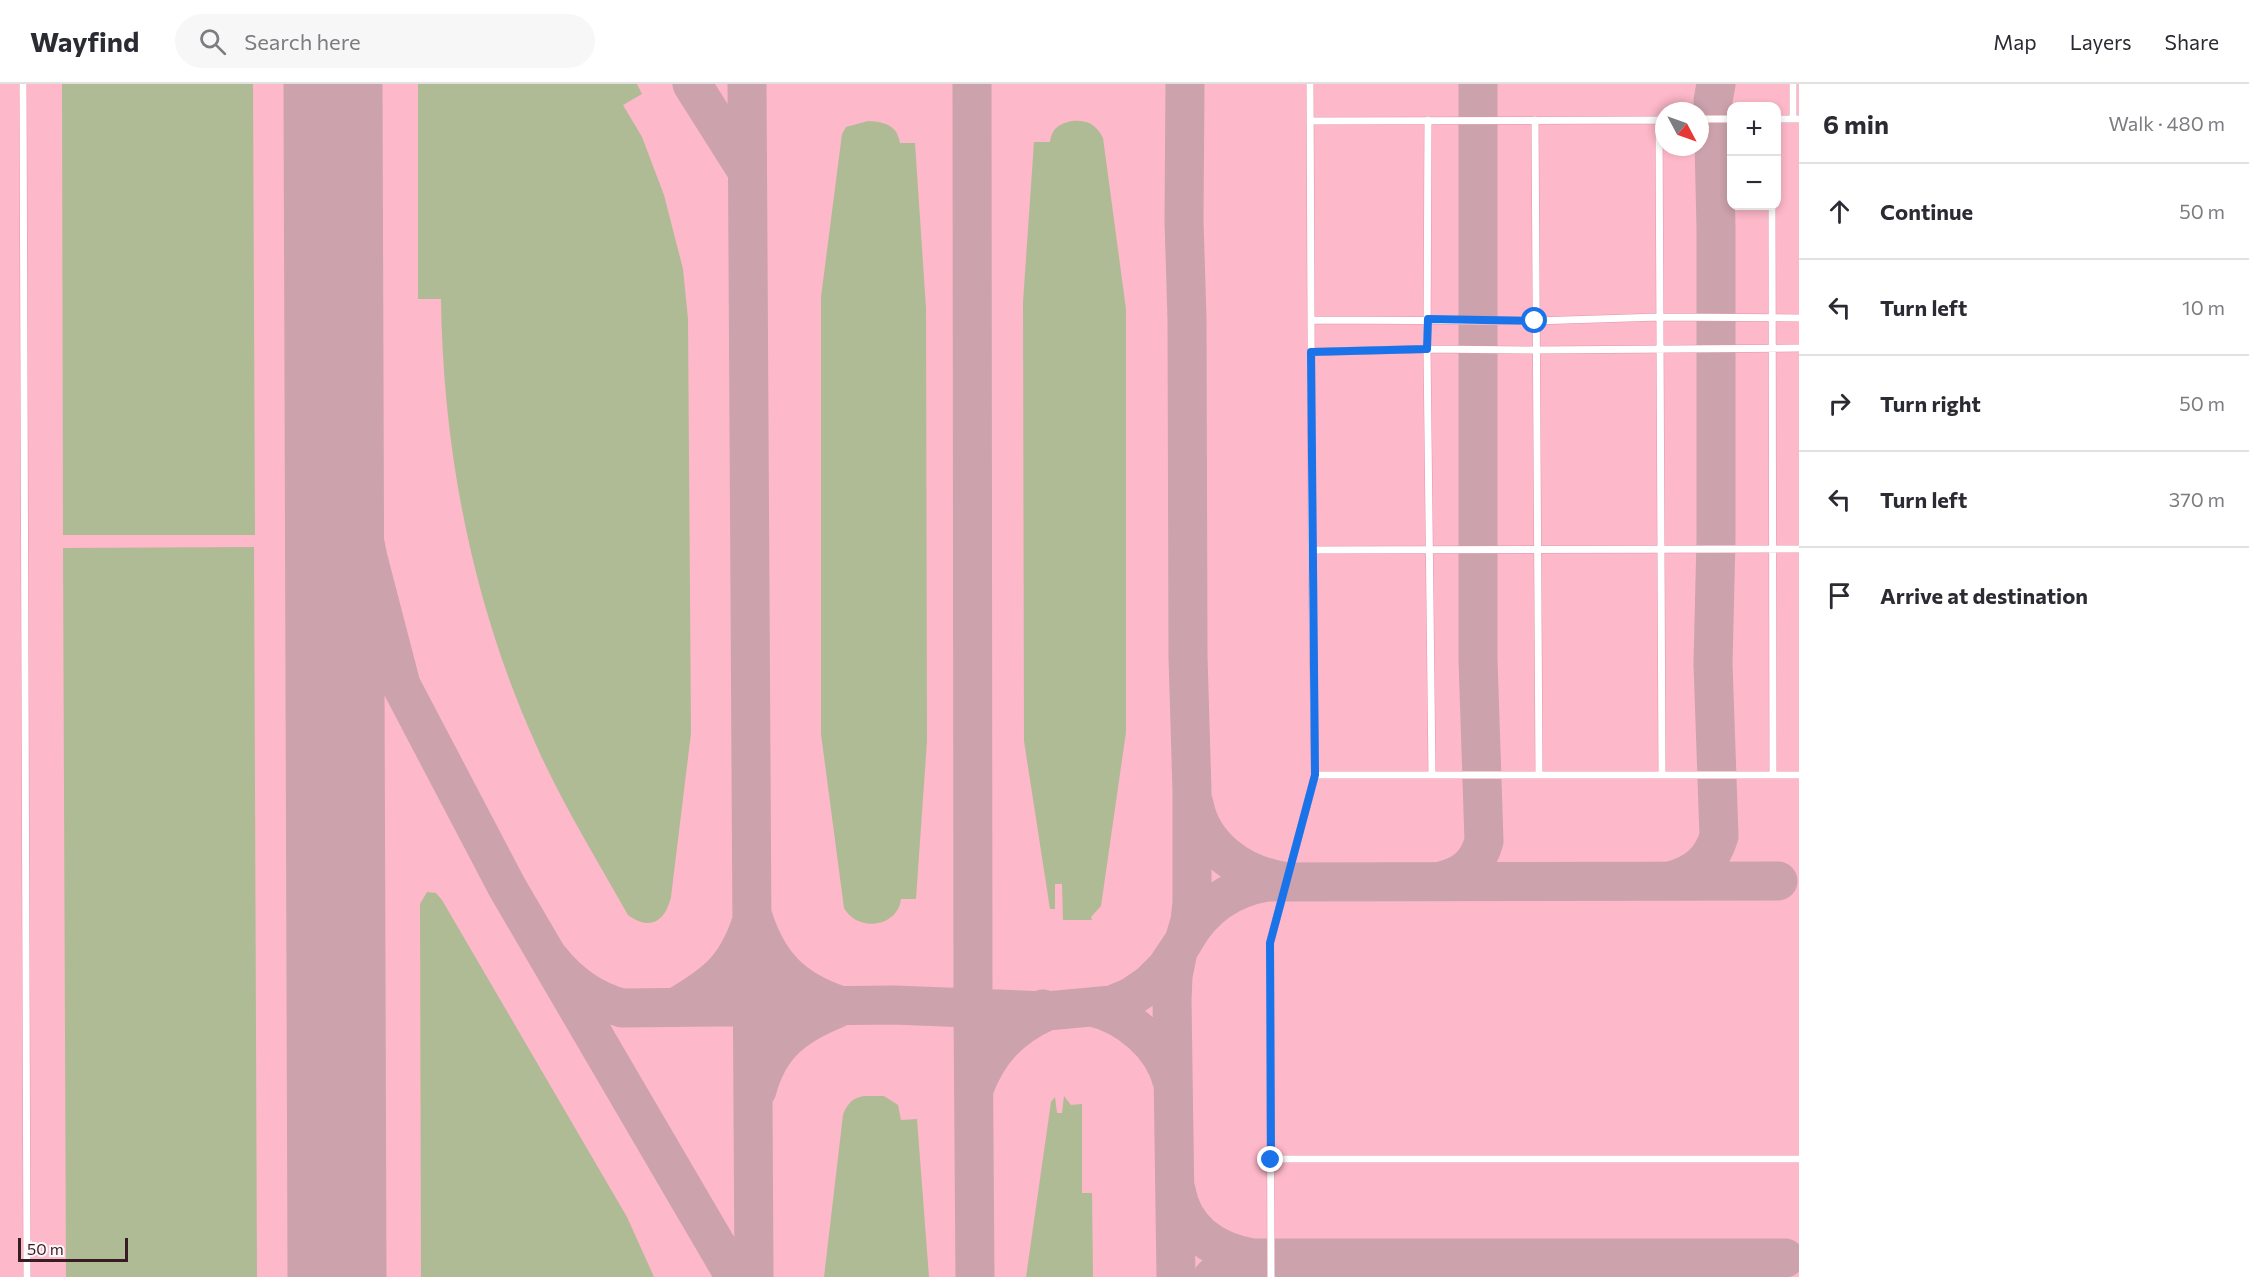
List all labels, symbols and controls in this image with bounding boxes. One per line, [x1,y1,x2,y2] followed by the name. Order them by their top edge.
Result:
[175,14,595,68] search box
[30,24,139,58] text: Wayfind
[196,25,229,58] icon: search
[244,28,361,55] text: Search here
[1993,29,2037,54] text: Map
[2070,29,2132,54] text: Layers
[2165,29,2219,54] text: Share
[1655,102,1709,156] north arrow
[1727,102,1781,210] map controls
[1727,102,1781,156] button: +
[1823,108,1889,139] text: 6 min
[2108,111,2225,135] text: Walk · 480 m
[1727,156,1781,210] button: −
[1823,195,1856,228] icon: ahead
[1880,198,1973,225] text: Continue
[2179,199,2225,223] text: 50 m
[1823,291,1856,324] icon: left
[1880,294,1967,321] text: Turn left
[2182,295,2225,319] text: 10 m
[1521,307,1547,333] route start
[1823,387,1856,420] icon: right
[1880,390,1981,417] text: Turn right
[2179,391,2225,415] text: 50 m
[1823,483,1856,516] icon: left
[1880,486,1967,513] text: Turn left
[2169,487,2225,511] text: 370 m
[1823,579,1856,612] icon: arrive
[1880,582,2088,609] text: Arrive at destination
[1257,1146,1283,1172] route end
[18,1235,128,1262] scale bar
[27,1239,64,1258] text: 50 m

